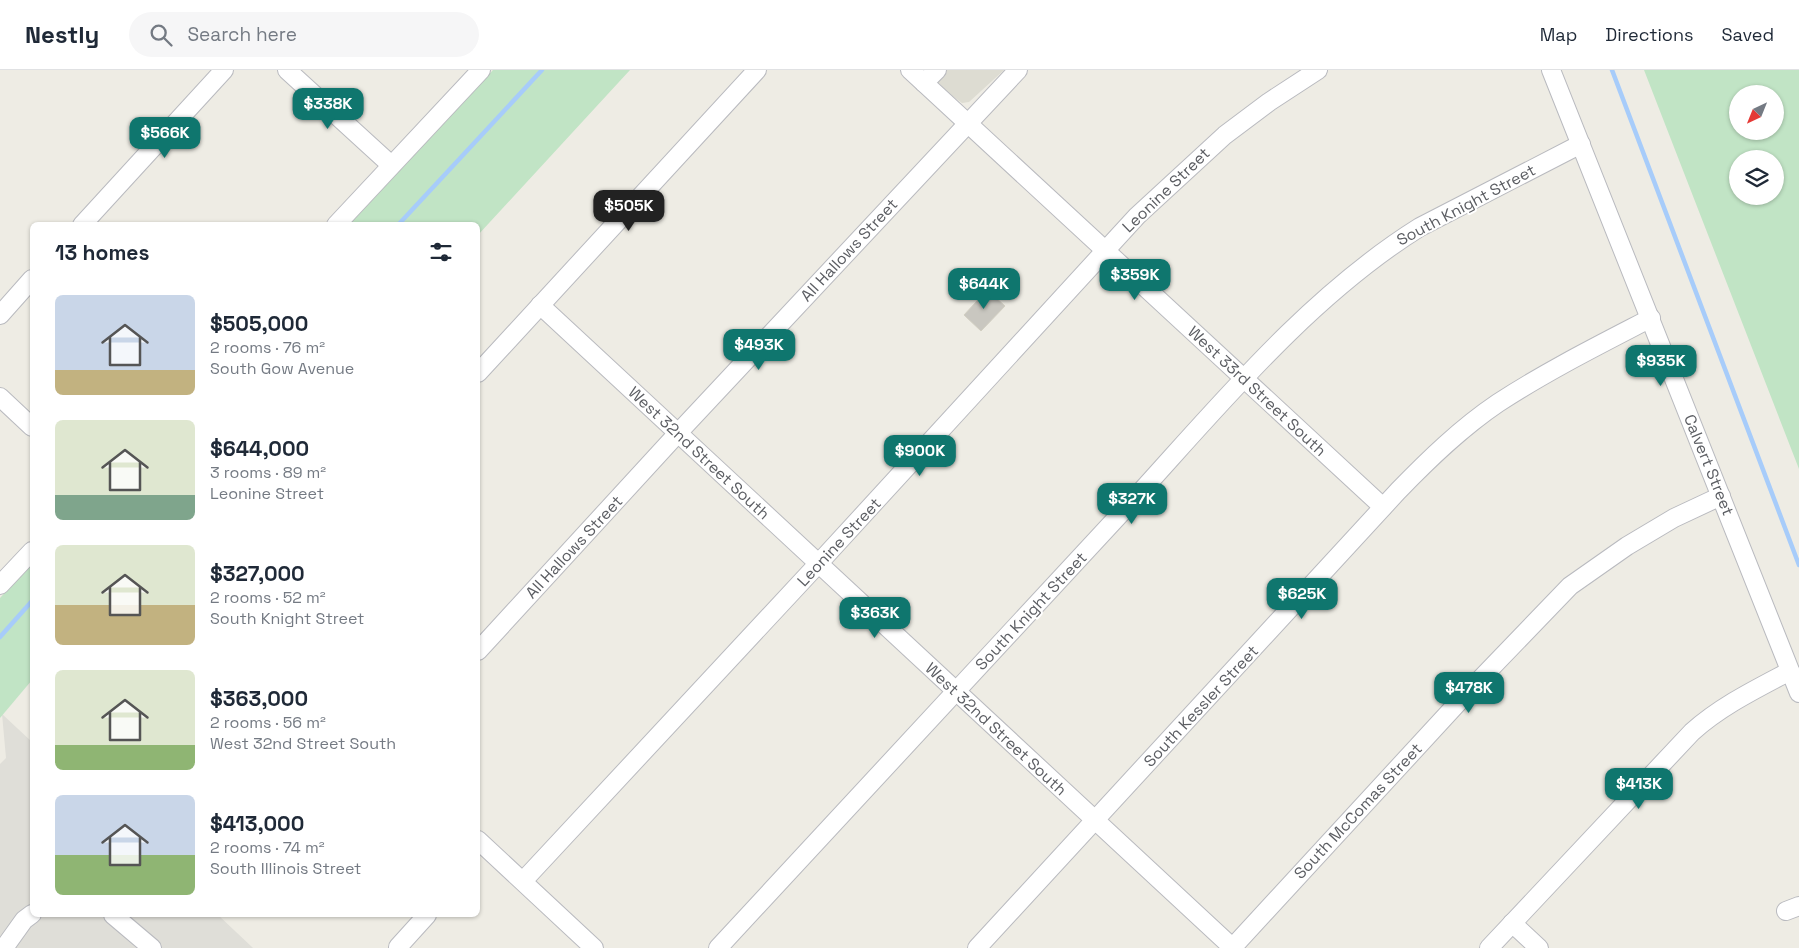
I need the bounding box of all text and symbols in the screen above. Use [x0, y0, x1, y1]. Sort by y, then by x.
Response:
search box [129, 12, 479, 57]
text: Nestly [25, 19, 99, 50]
icon: search [147, 21, 175, 49]
text: Search here [187, 22, 297, 47]
text: Map [1540, 23, 1577, 46]
text: Directions [1605, 23, 1694, 46]
text: Saved [1722, 23, 1774, 46]
north arrow [1729, 85, 1784, 140]
map controls [1729, 85, 1784, 205]
pin: $338K [293, 88, 363, 130]
text: $338K [304, 93, 352, 114]
pin: $566K [130, 116, 200, 159]
text: $566K [140, 122, 190, 143]
street label: Leonine Street [1118, 143, 1214, 237]
button: layers [1729, 150, 1784, 205]
street label: South Knight Street [1393, 159, 1539, 251]
pin: $505K [594, 190, 664, 232]
street label: All Hallows Street [796, 194, 902, 306]
text: $505K [604, 195, 654, 216]
icon: filters [427, 238, 455, 266]
text: 13 homes [55, 239, 149, 266]
pin: $359K [1100, 258, 1170, 301]
text: $359K [1111, 264, 1159, 285]
pin: $644K [949, 268, 1019, 310]
text: $644K [959, 273, 1009, 294]
text: $505,000 [210, 310, 308, 337]
icon: home [95, 315, 155, 375]
street label: West 33rd Street South [1183, 321, 1331, 461]
pin: $493K [724, 328, 794, 371]
text: $493K [734, 334, 784, 355]
text: 2 rooms · 76 m² [210, 337, 325, 358]
pin: $935K [1626, 344, 1696, 387]
text: $935K [1637, 350, 1685, 371]
text: South Gow Avenue [210, 358, 354, 379]
street label: West 32nd Street South [624, 382, 774, 524]
street label: Calvert Street [1679, 411, 1739, 519]
pin: $900K [885, 434, 955, 477]
text: $644,000 [210, 435, 309, 462]
icon: home [95, 440, 155, 500]
text: $900K [895, 440, 945, 461]
text: 3 rooms · 89 m² [210, 462, 326, 483]
pin: $327K [1097, 482, 1167, 525]
text: Leonine Street [210, 483, 324, 504]
text: $327K [1108, 488, 1156, 509]
street label: All Hallows Street [521, 491, 627, 603]
street label: Leonine Street [792, 493, 886, 591]
street label: South Knight Street [971, 547, 1091, 675]
text: $327,000 [210, 560, 305, 587]
icon: home [95, 565, 155, 625]
pin: $625K [1267, 578, 1337, 620]
text: $625K [1278, 583, 1326, 604]
text: 2 rooms · 52 m² [210, 587, 326, 608]
pin: $363K [840, 596, 910, 639]
text: $363K [850, 602, 900, 623]
text: South Knight Street [210, 608, 364, 629]
street label: South Kessler Street [1139, 641, 1263, 771]
street label: West 32nd Street South [921, 658, 1071, 800]
pin: $478K [1434, 672, 1504, 714]
text: $478K [1445, 677, 1493, 698]
text: $363,000 [210, 685, 308, 712]
icon: home [95, 690, 155, 750]
text: 2 rooms · 56 m² [210, 712, 326, 733]
text: West 32nd Street South [210, 733, 396, 754]
street label: South McComas Street [1289, 739, 1427, 883]
pin: $413K [1604, 768, 1674, 810]
text: $413K [1616, 773, 1662, 794]
text: $413,000 [210, 810, 304, 837]
icon: home [95, 815, 155, 875]
text: 2 rooms · 74 m² [210, 837, 325, 858]
text: South Illinois Street [210, 858, 361, 879]

